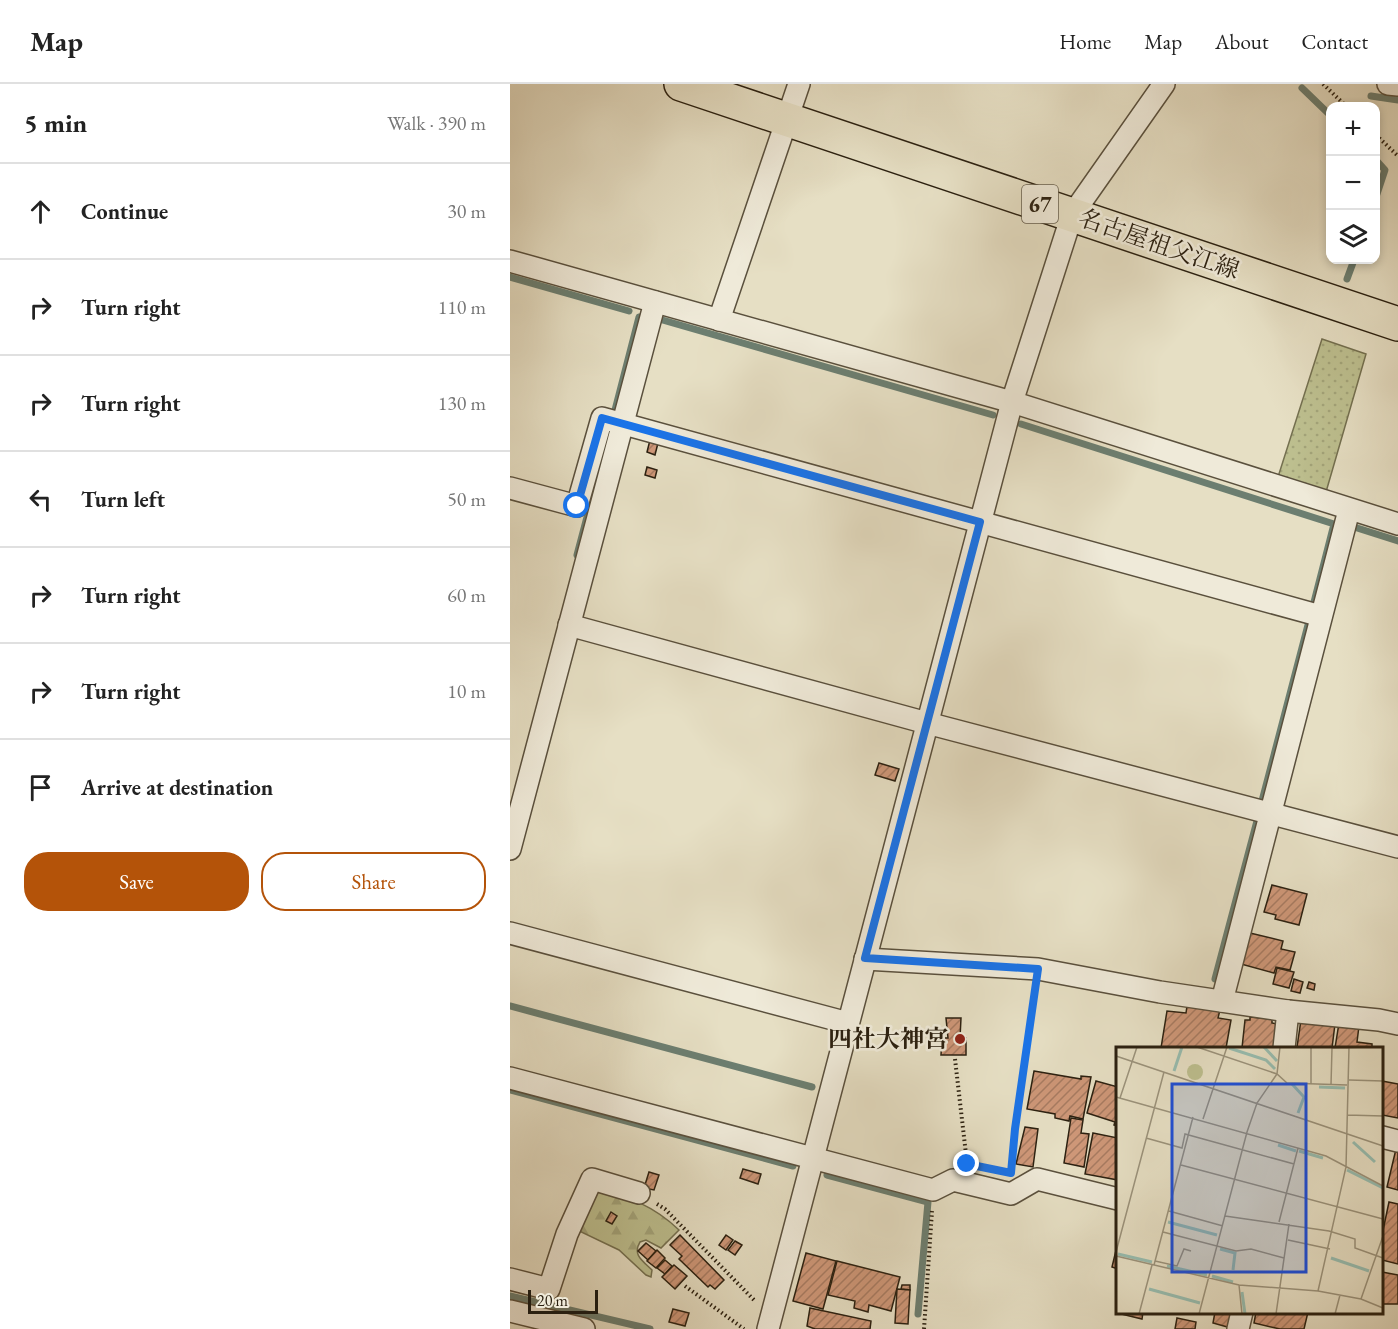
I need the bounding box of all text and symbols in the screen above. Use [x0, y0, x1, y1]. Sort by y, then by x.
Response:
text: Map [30, 23, 83, 59]
text: Home [1059, 28, 1111, 55]
text: Map [1144, 28, 1182, 55]
text: About [1215, 28, 1268, 55]
text: Contact [1301, 28, 1368, 55]
map controls [1326, 102, 1380, 264]
button: + [1326, 102, 1380, 156]
text: 5 min [24, 106, 87, 140]
text: Walk · 390 m [387, 110, 486, 136]
button: − [1326, 156, 1380, 210]
road number: 67 [1022, 185, 1058, 223]
icon: ahead [24, 195, 57, 228]
text: Continue [81, 197, 168, 226]
text: 30 m [447, 198, 486, 224]
street label: 名古屋祖父江線 [1075, 202, 1244, 286]
button: layers [1326, 210, 1380, 264]
icon: right [24, 291, 57, 324]
text: Turn right [81, 293, 180, 322]
text: 110 m [438, 294, 486, 320]
icon: right [24, 387, 57, 420]
text: Turn right [81, 389, 180, 418]
text: 130 m [438, 390, 486, 416]
icon: left [24, 483, 57, 516]
text: Turn left [81, 485, 165, 514]
text: 50 m [447, 486, 486, 512]
route start [563, 492, 589, 518]
icon: right [24, 579, 57, 612]
text: Turn right [81, 581, 180, 610]
text: 60 m [447, 582, 486, 608]
icon: right [24, 675, 57, 708]
text: Turn right [81, 677, 180, 706]
text: 10 m [447, 678, 486, 704]
icon: arrive [24, 771, 57, 804]
text: Arrive at destination [81, 773, 273, 802]
button: Save [24, 852, 249, 911]
button: Share [261, 852, 486, 911]
place label: 四社大神宮 [828, 1023, 948, 1054]
marker: 四社大神宮 [953, 1032, 967, 1046]
inset map [1116, 1047, 1383, 1314]
route end [953, 1150, 979, 1176]
scale bar [528, 1287, 598, 1314]
text: 20 m [537, 1290, 568, 1311]

